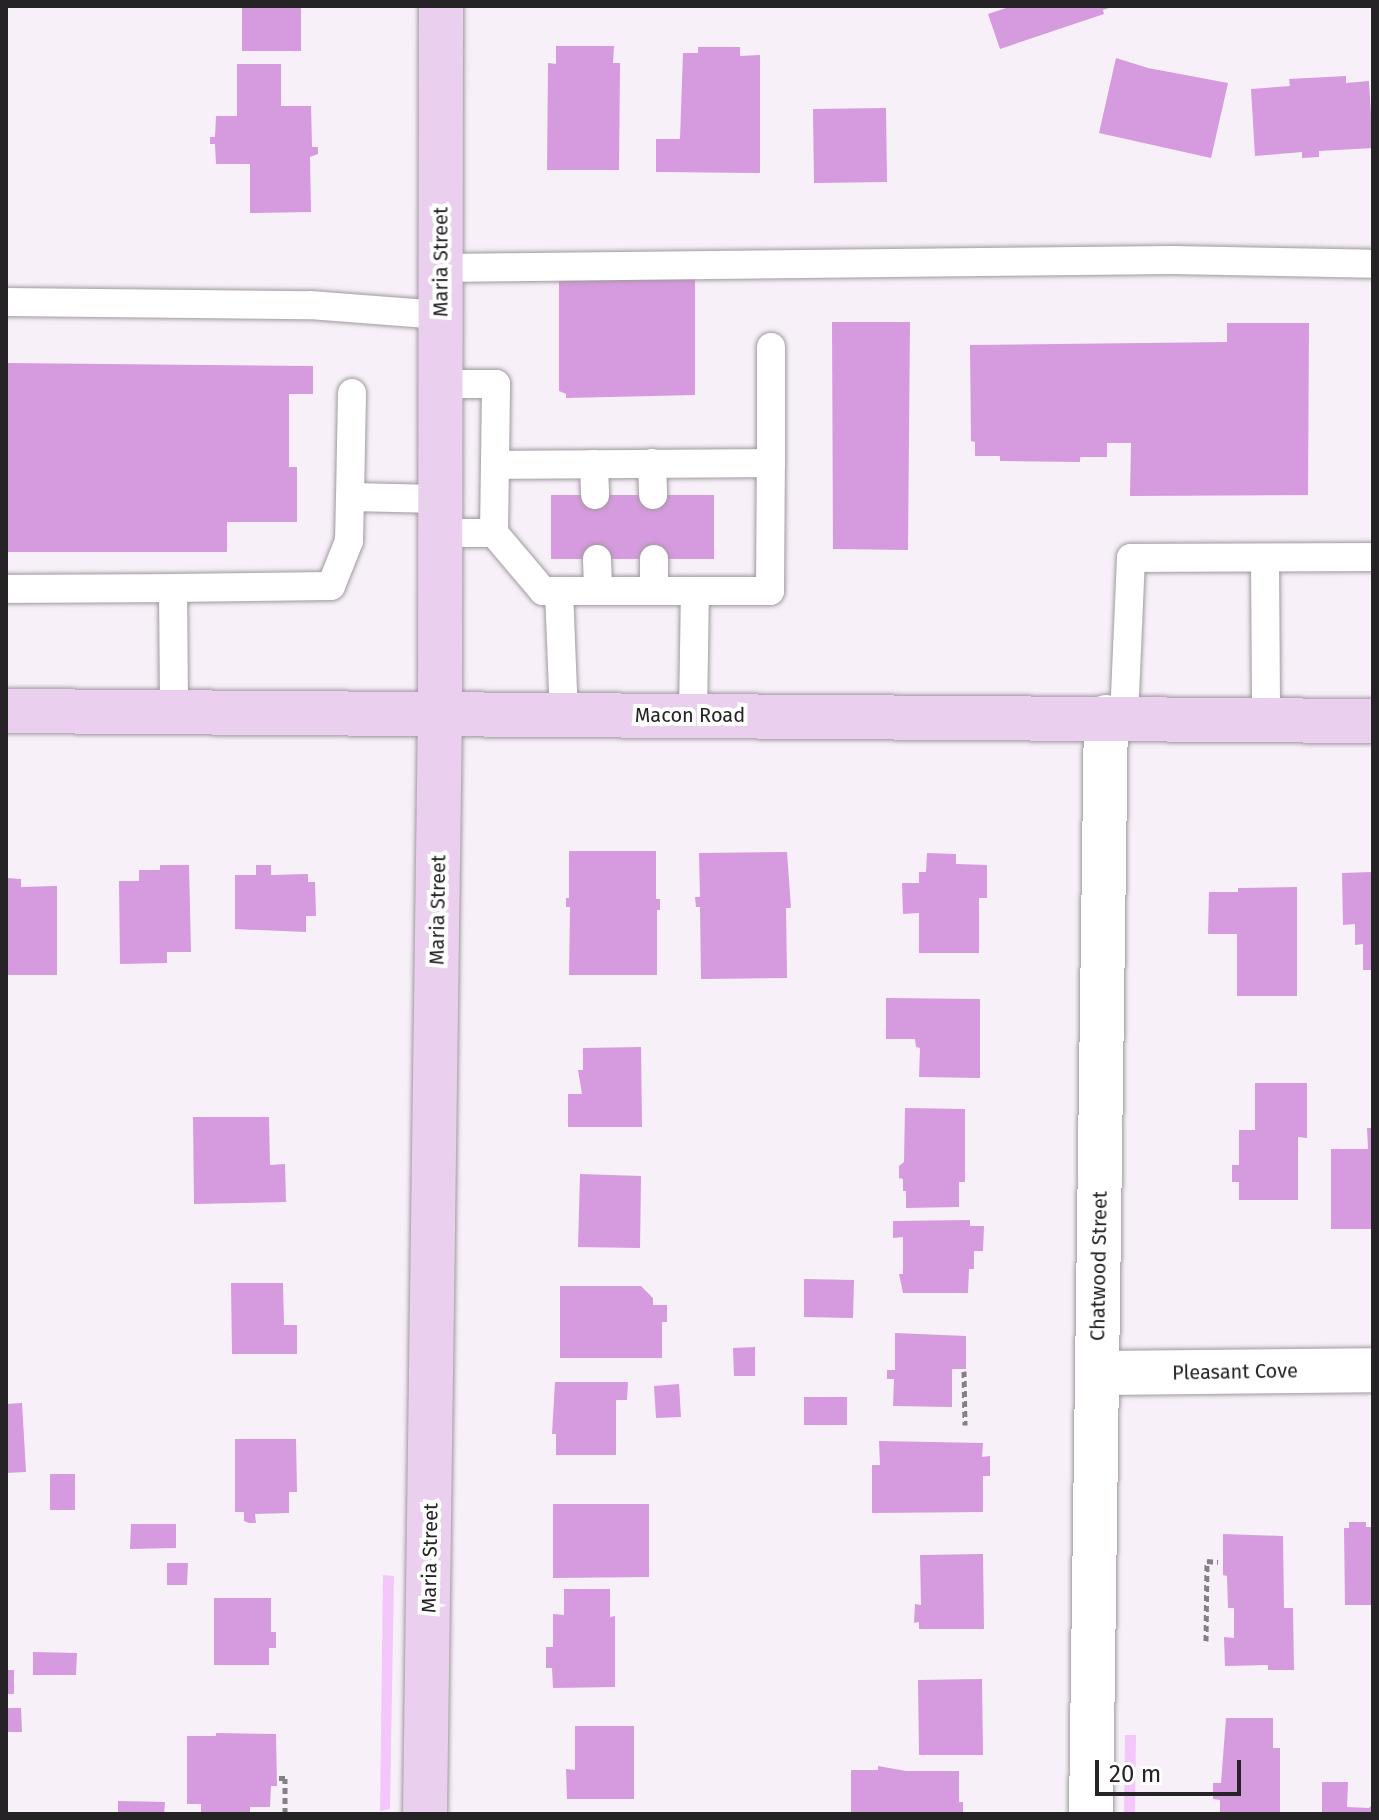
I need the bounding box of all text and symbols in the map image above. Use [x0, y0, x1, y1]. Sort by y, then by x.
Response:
street label: Maria Street [429, 207, 453, 317]
street label: Macon Road [635, 703, 745, 727]
street label: Maria Street [425, 855, 451, 965]
street label: Chatwood Street [1086, 1191, 1112, 1341]
street label: Pleasant Cove [1172, 1359, 1298, 1385]
street label: Maria Street [417, 1503, 443, 1613]
scale bar [1099, 1744, 1245, 1794]
text: 20 m [1109, 1760, 1161, 1788]

